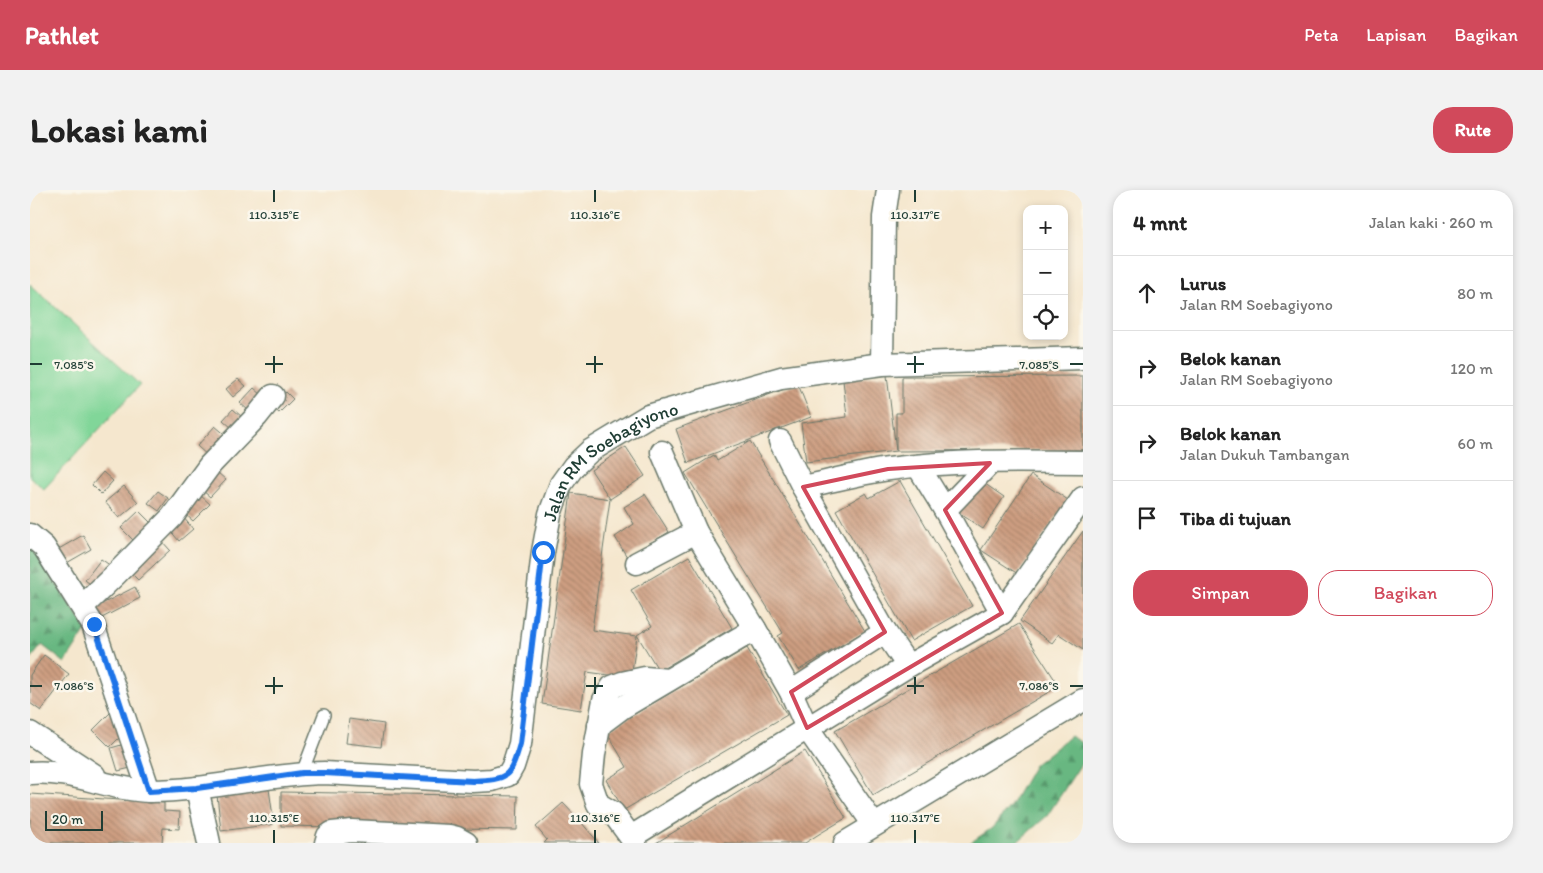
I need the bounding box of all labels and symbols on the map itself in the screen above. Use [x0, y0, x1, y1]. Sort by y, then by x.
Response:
text: 110.315°E [249, 208, 299, 222]
text: 110.316°E [570, 208, 620, 222]
text: 110.317°E [890, 208, 940, 222]
text: 7.085°S [54, 358, 94, 372]
text: 7.085°S [1019, 358, 1059, 372]
street label: Jalan RM Soebagiyono [537, 397, 681, 523]
route start [532, 541, 555, 564]
route end [83, 613, 106, 636]
text: 7.086°S [54, 679, 94, 693]
text: 7.086°S [1019, 679, 1059, 693]
scale bar [45, 808, 102, 831]
text: 110.315°E [249, 811, 299, 825]
text: 110.316°E [570, 811, 620, 825]
text: 110.317°E [890, 811, 940, 825]

